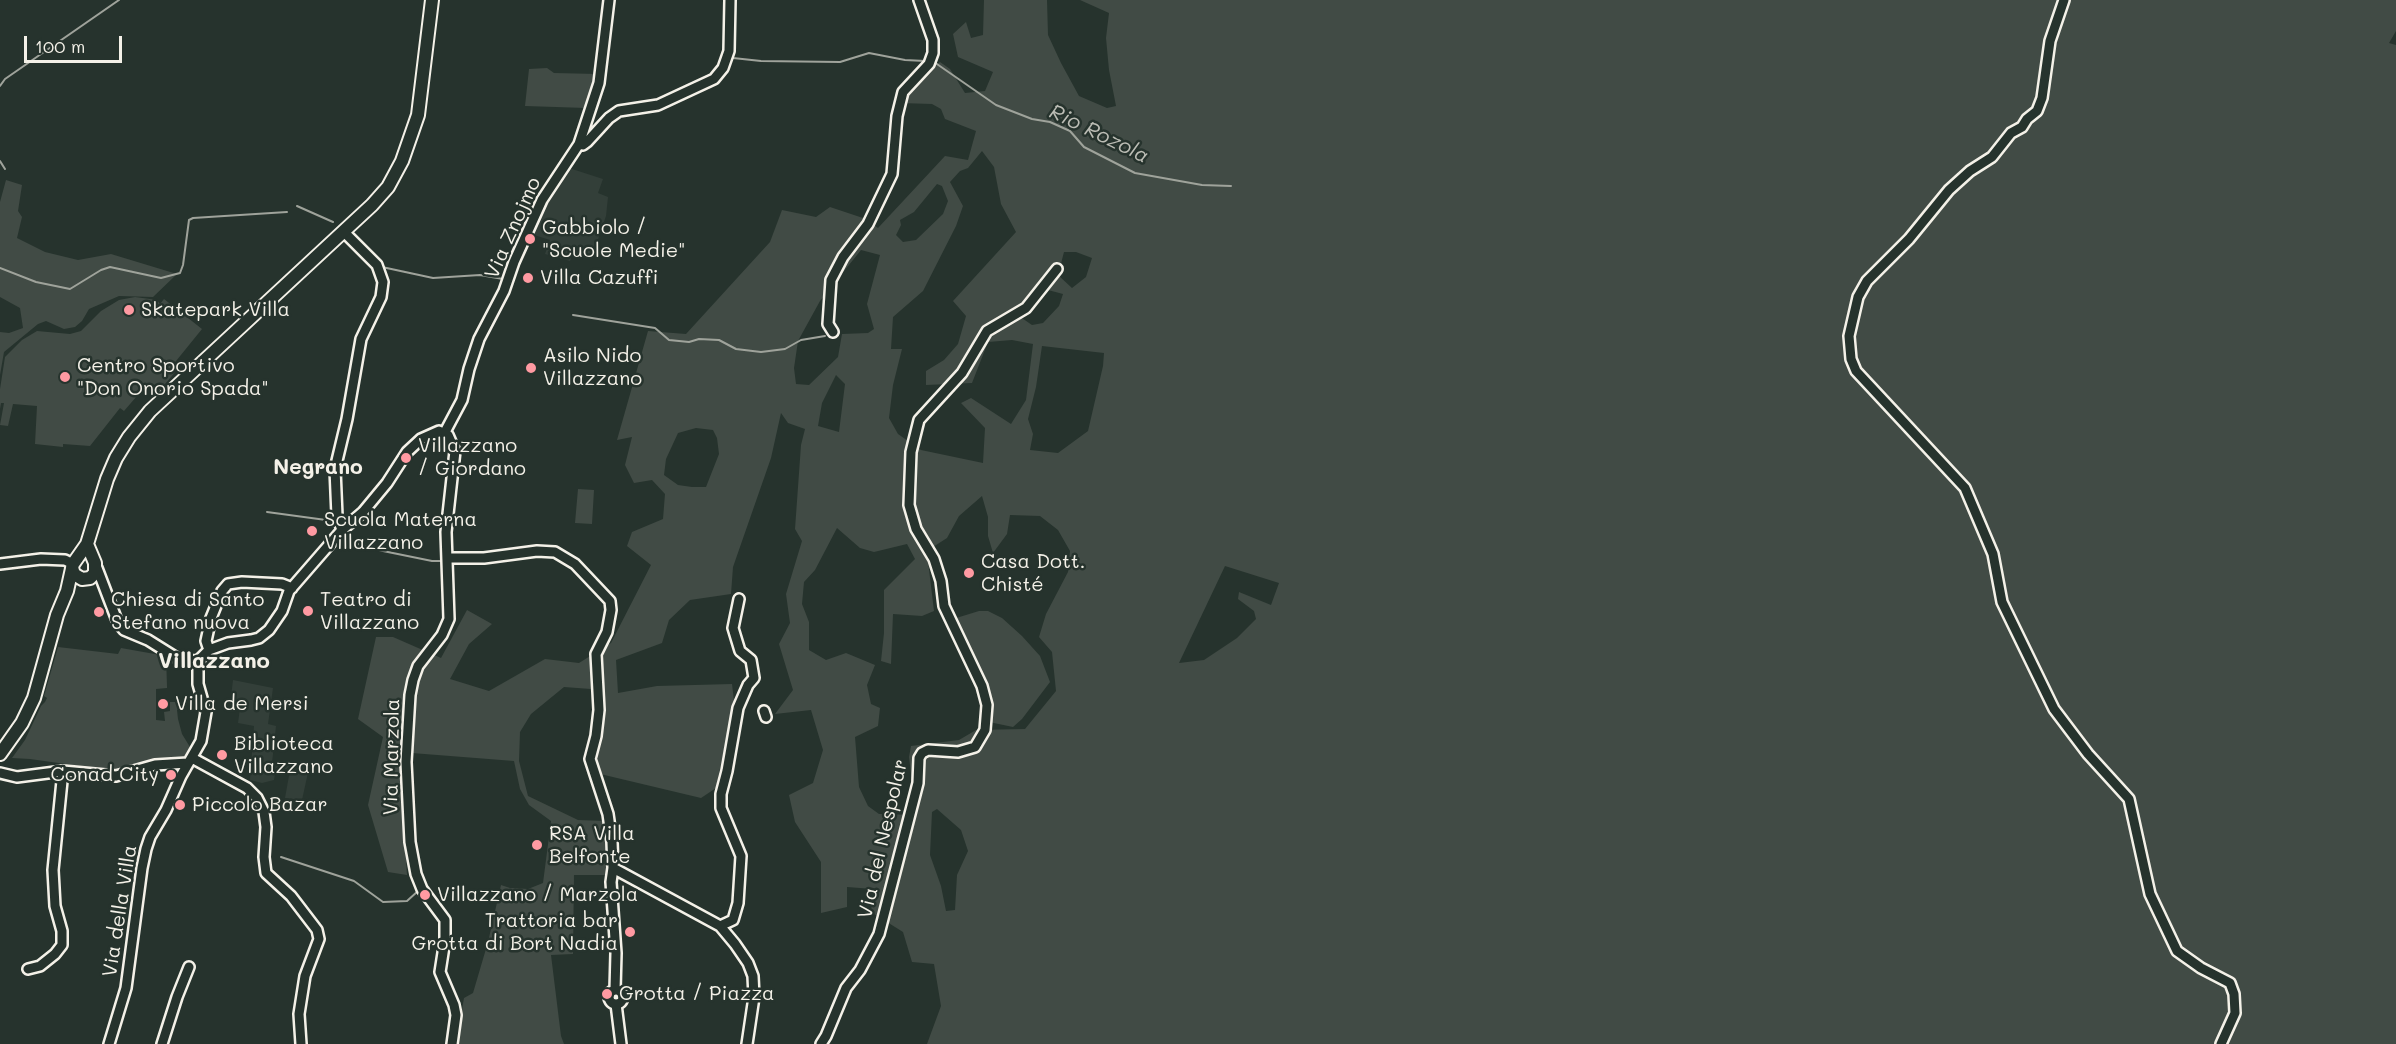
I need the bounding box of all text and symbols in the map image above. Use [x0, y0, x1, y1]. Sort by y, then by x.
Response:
scale bar [27, 24, 124, 62]
text: 100 m [35, 34, 85, 58]
water label: Rio Rozola [1045, 99, 1153, 169]
street label: Via Znojmo [480, 173, 546, 283]
place label: Gabbiolo / "Scuole Medie" [542, 216, 685, 263]
marker: Gabbiolo / "Scuole Medie" [523, 232, 537, 246]
place label: Villa Cazuffi [540, 266, 658, 290]
marker: Villa Cazuffi [521, 271, 535, 285]
place label: Skatepark Villa [141, 298, 290, 322]
marker: Skatepark Villa [122, 303, 136, 317]
place label: Asilo Nido Villazzano [543, 344, 642, 391]
place label: Centro Sportivo "Don Onorio Spada" [77, 354, 269, 401]
marker: Asilo Nido Villazzano [524, 361, 538, 375]
marker: Centro Sportivo "Don Onorio Spada" [58, 370, 72, 384]
place label: Villazzano / Giordano [418, 434, 526, 481]
marker: Villazzano / Giordano [399, 451, 413, 465]
district label: Negrano [273, 455, 363, 481]
place label: Scuola Materna Villazzano [324, 508, 477, 555]
marker: Scuola Materna Villazzano [305, 524, 319, 538]
place label: Casa Dott. Chisté [981, 550, 1085, 597]
marker: Casa Dott. Chisté [962, 566, 976, 580]
place label: Chiesa di Santo Stefano nuova [111, 588, 264, 635]
place label: Teatro di Villazzano [320, 588, 419, 635]
marker: Teatro di Villazzano [301, 604, 315, 618]
marker: Chiesa di Santo Stefano nuova [92, 605, 106, 619]
district label: Villazzano [158, 648, 270, 674]
place label: Villa de Mersi [175, 692, 309, 716]
marker: Villa de Mersi [156, 697, 170, 711]
street label: Via Marzola [379, 698, 405, 816]
place label: Biblioteca Villazzano [234, 732, 334, 779]
marker: Biblioteca Villazzano [215, 748, 229, 762]
street label: Via del Nespolar [853, 757, 913, 921]
place label: Conad City [51, 763, 159, 787]
marker: Conad City [164, 768, 178, 782]
place label: Piccolo Bazar [192, 793, 327, 817]
marker: Piccolo Bazar [173, 798, 187, 812]
place label: RSA Villa Belfonte [549, 822, 635, 869]
marker: RSA Villa Belfonte [530, 838, 544, 852]
street label: Via della Villa [98, 843, 142, 979]
place label: Villazzano / Marzola [437, 883, 638, 907]
marker: Villazzano / Marzola [418, 888, 432, 902]
place label: Trattoria bar Grotta di Bort Nadia [412, 909, 618, 956]
marker: Trattoria bar Grotta di Bort Nadia [623, 925, 637, 939]
place label: Grotta / Piazza [619, 982, 775, 1006]
marker: Grotta / Piazza [600, 987, 614, 1001]

